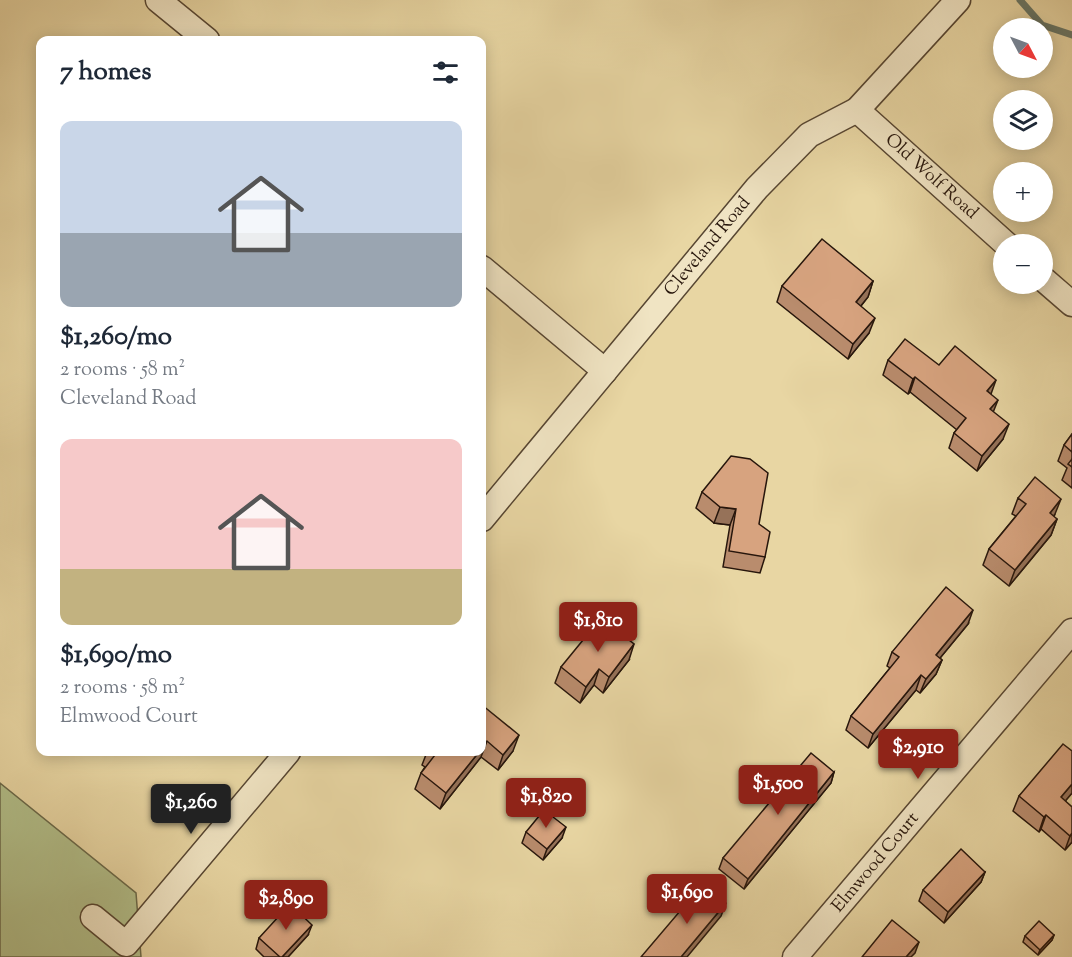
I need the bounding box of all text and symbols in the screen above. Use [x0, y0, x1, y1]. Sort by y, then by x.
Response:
north arrow [993, 18, 1053, 78]
map controls [993, 18, 1053, 294]
text: 7 homes [60, 54, 151, 91]
icon: filters [429, 56, 462, 89]
button: layers [993, 90, 1053, 150]
street label: Old Wolf Road [879, 128, 983, 226]
icon: home [207, 160, 315, 268]
button: + [993, 162, 1053, 222]
street label: Cleveland Road [659, 192, 757, 302]
button: − [993, 234, 1053, 294]
text: $1,260/mo [60, 319, 172, 356]
text: 2 rooms · 58 m² [60, 356, 185, 385]
text: Cleveland Road [60, 385, 197, 414]
icon: home [207, 478, 315, 586]
pin: $1,810 [549, 602, 647, 653]
text: $1,810 [573, 607, 623, 636]
text: $1,690/mo [60, 637, 172, 674]
text: 2 rooms · 58 m² [60, 674, 185, 703]
text: Elmwood Court [60, 703, 198, 732]
pin: $2,910 [869, 729, 967, 780]
text: $2,910 [892, 734, 944, 763]
pin: $1,500 [729, 765, 827, 816]
text: $1,500 [753, 770, 803, 799]
pin: $1,820 [497, 778, 595, 829]
text: $1,820 [520, 783, 572, 812]
pin: $1,260 [142, 784, 240, 835]
text: $1,260 [165, 789, 217, 818]
street label: Elmwood Court [826, 807, 926, 919]
pin: $1,690 [638, 874, 736, 925]
text: $1,690 [661, 879, 713, 908]
pin: $2,890 [237, 880, 335, 931]
text: $2,890 [258, 885, 314, 914]

